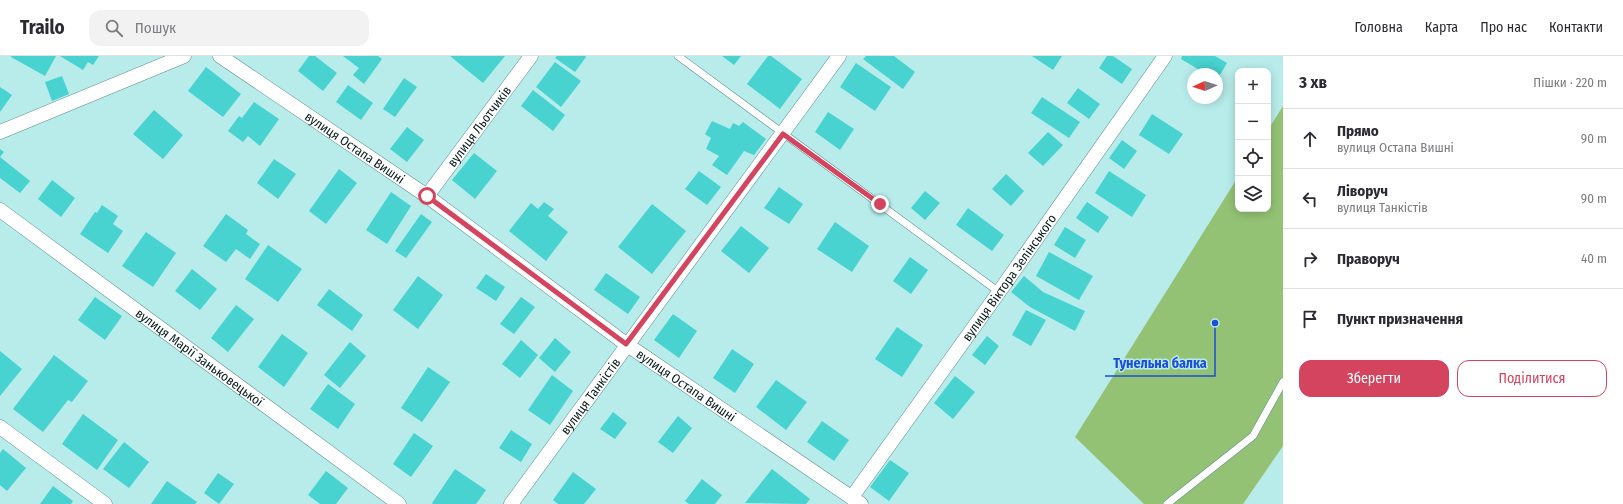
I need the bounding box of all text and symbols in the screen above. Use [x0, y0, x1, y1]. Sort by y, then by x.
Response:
search box [89, 10, 369, 46]
text: Trailo [20, 16, 65, 39]
icon: search [103, 17, 125, 39]
text: Пошук [135, 19, 176, 37]
text: Головна [1355, 19, 1403, 36]
text: Карта [1425, 19, 1458, 36]
text: Про нас [1480, 19, 1527, 36]
text: Контакти [1549, 19, 1603, 36]
north arrow [1187, 68, 1223, 104]
map controls [1235, 68, 1271, 212]
button: + [1235, 68, 1271, 104]
text: 3 хв [1299, 72, 1327, 93]
text: Пішки · 220 m [1533, 75, 1607, 90]
street label: вулиця Льотчиків [444, 83, 514, 170]
button: − [1235, 104, 1271, 140]
street label: вулиця Остапа Вишні [302, 109, 407, 187]
text: Прямо [1337, 122, 1379, 140]
icon: ahead [1299, 128, 1321, 150]
text: 90 m [1581, 131, 1607, 146]
button: locate [1235, 140, 1271, 176]
text: вулиця Остапа Вишні [1337, 140, 1454, 155]
button: layers [1235, 176, 1271, 212]
text: Ліворуч [1337, 182, 1388, 200]
route start [418, 187, 436, 205]
icon: left [1299, 188, 1321, 210]
text: 90 m [1581, 191, 1607, 206]
route end [871, 195, 889, 213]
text: вулиця Танкістів [1337, 200, 1428, 215]
street label: вулиця Віктора Зелінського [959, 211, 1060, 344]
icon: right [1299, 248, 1321, 270]
text: Праворуч [1337, 250, 1400, 268]
text: 40 m [1581, 251, 1607, 266]
street label: вулиця Марії Заньковецької [133, 306, 267, 410]
icon: arrive [1299, 308, 1321, 330]
text: Пункт призначення [1337, 310, 1463, 328]
street label: вулиця Остапа Вишні [634, 346, 739, 425]
callout: Тунельна балка [1105, 350, 1215, 376]
street label: вулиця Танкістів [558, 355, 623, 437]
text: Тунельна балка [1113, 355, 1207, 372]
button: Зберегти [1299, 360, 1449, 397]
button: Поділитися [1457, 360, 1607, 397]

